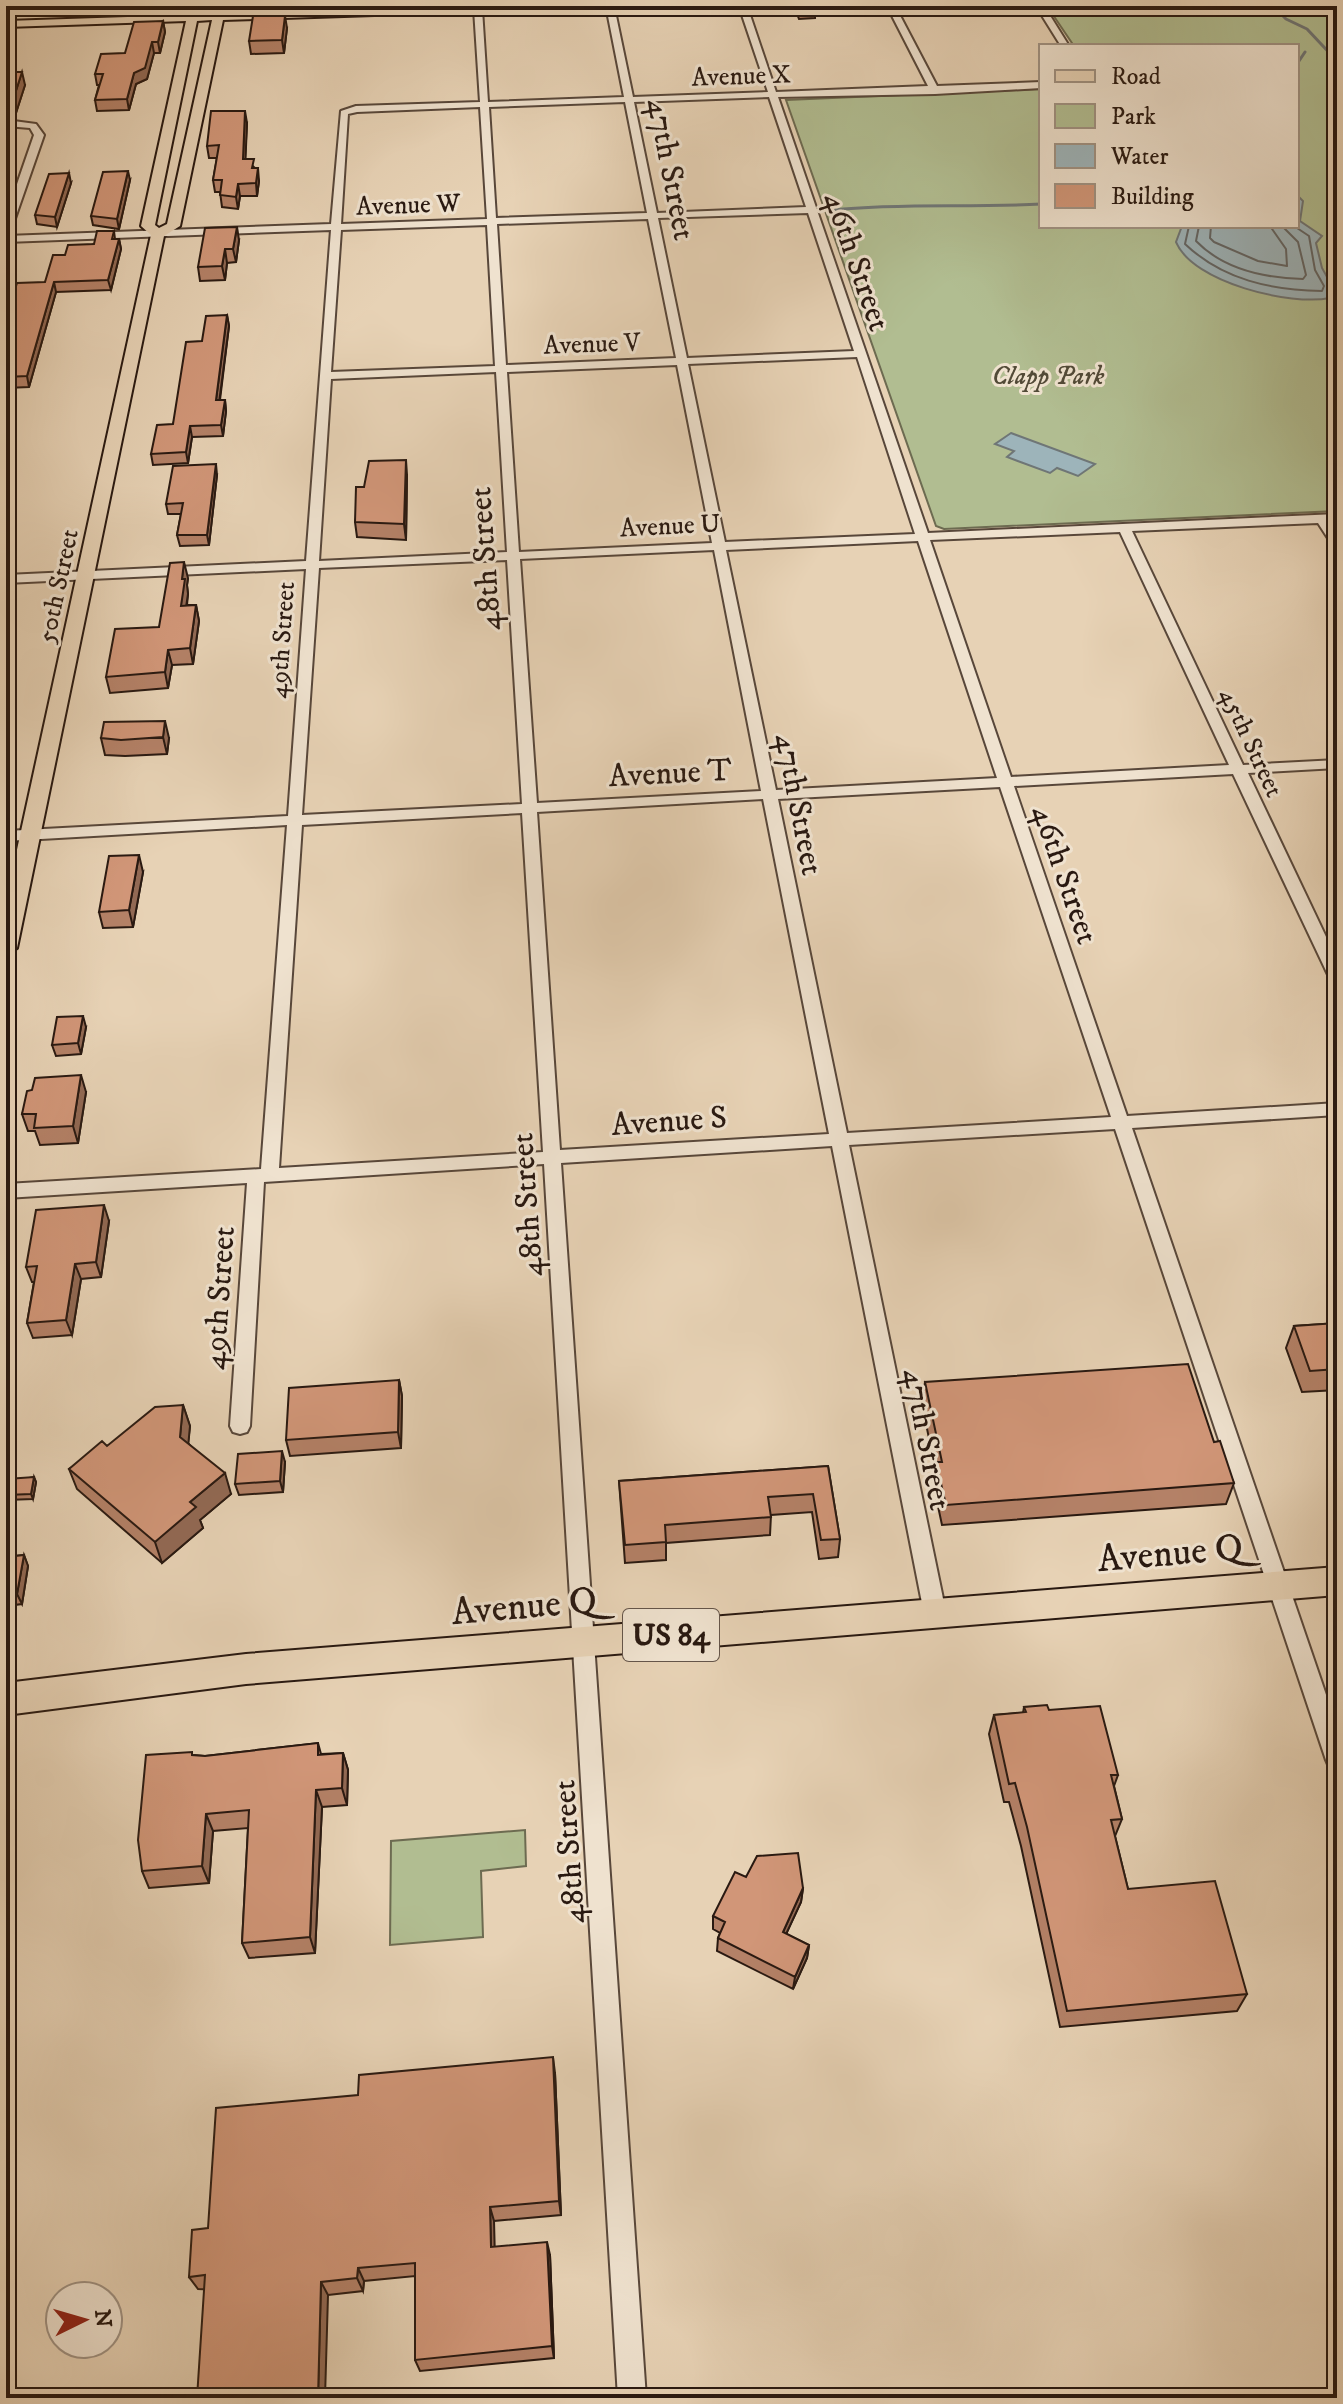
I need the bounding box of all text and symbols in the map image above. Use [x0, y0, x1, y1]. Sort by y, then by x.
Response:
legend [1039, 44, 1299, 228]
street label: Avenue X [691, 58, 791, 95]
text: Road [1111, 62, 1161, 92]
street label: 47th Street [637, 95, 703, 244]
text: Park [1111, 102, 1156, 132]
text: Water [1110, 142, 1168, 172]
text: Building [1111, 182, 1194, 212]
street label: Avenue W [355, 187, 462, 224]
street label: 46th Street [814, 187, 899, 337]
street label: Avenue V [543, 326, 642, 363]
park label: Clapp Park [992, 360, 1104, 393]
street label: 48th Street [461, 486, 511, 632]
street label: Avenue U [619, 507, 721, 546]
street label: 50th Street [30, 526, 87, 646]
street label: 49th Street [262, 581, 303, 700]
street label: 45th Street [1211, 683, 1290, 803]
street label: 47th Street [765, 730, 831, 879]
street label: Avenue T [607, 751, 733, 797]
street label: 46th Street [1022, 800, 1107, 950]
street label: Avenue S [610, 1098, 728, 1146]
street label: 48th Street [503, 1132, 553, 1278]
street label: 49th Street [195, 1225, 245, 1371]
street label: 47th Street [893, 1365, 959, 1514]
street label: Avenue Q [1095, 1522, 1262, 1584]
street label: Avenue Q [449, 1575, 616, 1637]
road number: US 84 [623, 1609, 719, 1661]
street label: 48th Street [545, 1779, 595, 1925]
north arrow [44, 2280, 124, 2360]
text: N [88, 2308, 117, 2329]

